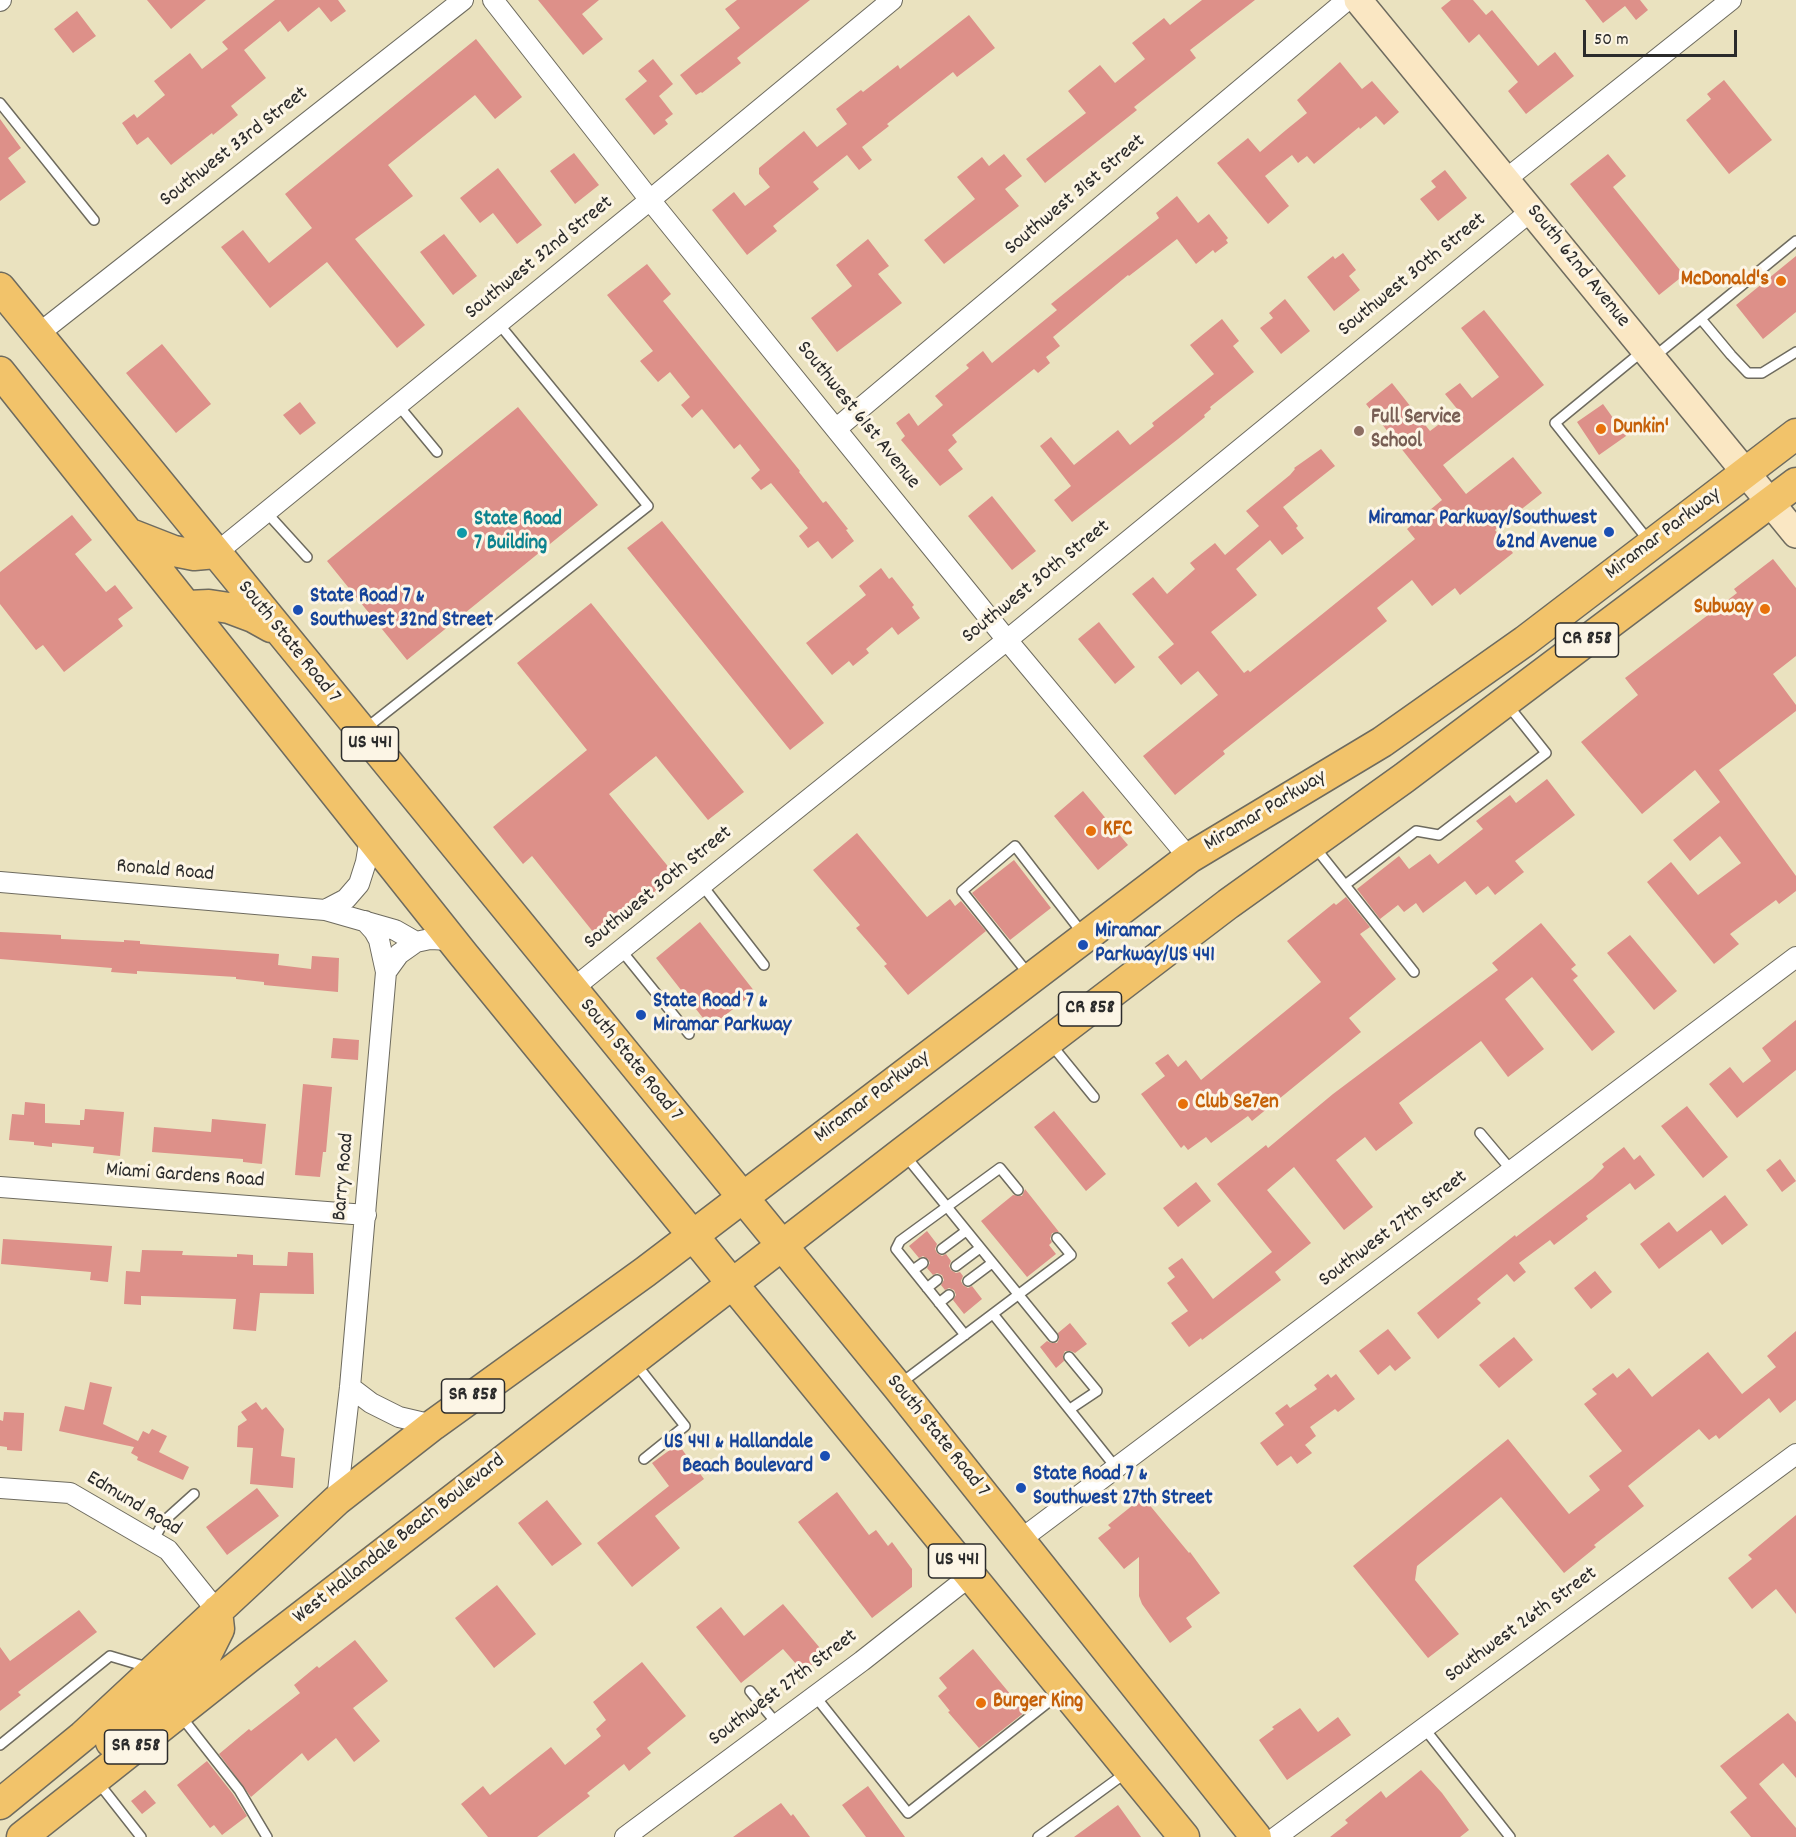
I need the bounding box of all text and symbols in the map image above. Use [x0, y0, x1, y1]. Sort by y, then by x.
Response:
scale bar [1586, 18, 1740, 56]
text: 50 m [1594, 28, 1629, 53]
street label: Southwest 33rd Street [156, 82, 314, 214]
street label: Southwest 31st Street [1001, 130, 1151, 262]
street label: Southwest 32nd Street [461, 192, 619, 326]
street label: South 62nd Avenue [1520, 200, 1634, 334]
street label: Southwest 30th Street [1334, 209, 1492, 343]
place label: McDonald's [1681, 268, 1769, 294]
marker: McDonald's [1774, 274, 1788, 288]
street label: Southwest 61st Avenue [790, 337, 924, 495]
place label: Full Service School [1371, 406, 1461, 456]
place label: Dunkin' [1613, 416, 1669, 442]
marker: Dunkin' [1594, 422, 1608, 436]
marker: Full Service School [1352, 424, 1366, 438]
street label: Miramar Parkway [1601, 483, 1727, 587]
place label: Miramar Parkway/Southwest 62nd Avenue [1368, 507, 1597, 557]
place label: State Road 7 Building [474, 508, 562, 558]
street label: Southwest 30th Street [958, 516, 1116, 650]
marker: Miramar Parkway/Southwest 62nd Avenue [1602, 525, 1616, 539]
marker: State Road 7 Building [455, 526, 469, 540]
street label: South State Road 7 [231, 577, 345, 709]
place label: State Road 7 & Southwest 32nd Street [310, 585, 493, 635]
place label: Subway [1694, 596, 1753, 622]
marker: Subway [1758, 602, 1772, 616]
marker: State Road 7 & Southwest 32nd Street [291, 603, 305, 617]
road number: CR 858 [1556, 623, 1618, 657]
road number: US 441 [342, 727, 398, 761]
street label: Miramar Parkway [1200, 766, 1332, 858]
place label: KFC [1103, 818, 1132, 844]
street label: Southwest 30th Street [580, 822, 738, 956]
marker: KFC [1084, 824, 1098, 838]
street label: Ronald Road [115, 855, 215, 889]
place label: Miramar Parkway/US 441 [1095, 920, 1215, 970]
marker: Miramar Parkway/US 441 [1076, 938, 1090, 952]
place label: State Road 7 & Miramar Parkway [653, 990, 791, 1040]
road number: CR 858 [1058, 992, 1122, 1026]
street label: South State Road 7 [573, 995, 687, 1127]
marker: State Road 7 & Miramar Parkway [634, 1008, 648, 1022]
street label: Miramar Parkway [810, 1046, 936, 1150]
place label: Club Se7en [1195, 1091, 1279, 1117]
marker: Club Se7en [1176, 1097, 1190, 1111]
street label: Barry Road [329, 1132, 361, 1222]
street label: Miami Gardens Road [105, 1159, 265, 1195]
street label: Southwest 27th Street [1315, 1166, 1473, 1294]
street label: South State Road 7 [880, 1371, 994, 1503]
road number: SR 858 [442, 1379, 504, 1413]
place label: US 441 & Hallandale Beach Boulevard [664, 1431, 813, 1481]
street label: West Hallandale Beach Boulevard [289, 1449, 511, 1631]
marker: US 441 & Hallandale Beach Boulevard [818, 1449, 832, 1463]
place label: State Road 7 & Southwest 27th Street [1033, 1463, 1213, 1513]
street label: Edmund Road [81, 1467, 185, 1543]
marker: State Road 7 & Southwest 27th Street [1014, 1481, 1028, 1495]
road number: US 441 [928, 1544, 986, 1578]
street label: Southwest 26th Street [1441, 1562, 1603, 1690]
street label: Southwest 27th Street [705, 1625, 863, 1753]
place label: Burger King [993, 1690, 1083, 1716]
marker: Burger King [974, 1696, 988, 1710]
road number: SR 858 [104, 1730, 168, 1764]

